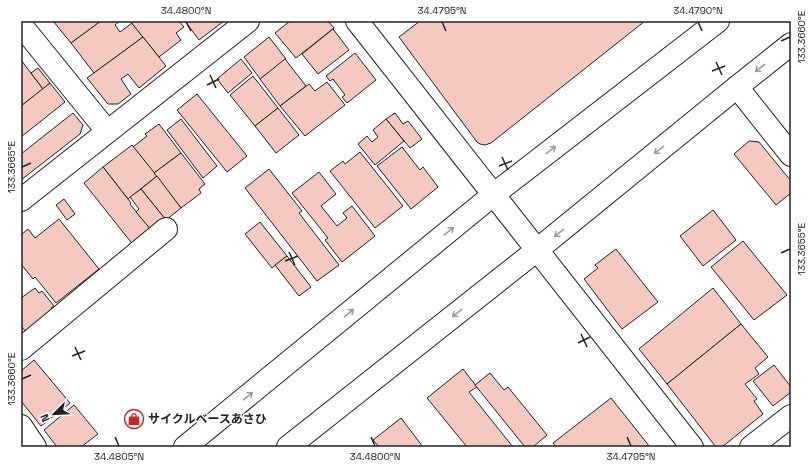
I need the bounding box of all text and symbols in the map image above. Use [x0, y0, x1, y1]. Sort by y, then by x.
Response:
text: 34.4800°N [161, 4, 211, 17]
text: 34.4795°N [418, 4, 466, 17]
text: 34.4790°N [673, 4, 723, 17]
text: 133.3660°E [795, 10, 808, 63]
one-way arrow [755, 64, 766, 73]
text: 133.3665°E [5, 140, 18, 193]
one-way arrow [546, 146, 557, 155]
one-way arrow [654, 146, 665, 155]
text: 133.3655°E [795, 222, 808, 275]
one-way arrow [444, 227, 455, 236]
one-way arrow [553, 228, 564, 237]
one-way arrow [343, 309, 354, 318]
one-way arrow [452, 309, 463, 318]
text: 133.3660°E [5, 352, 18, 405]
one-way arrow [243, 391, 253, 400]
north arrow [34, 394, 74, 434]
shop icon: サイクルベースあさひ [123, 408, 145, 430]
place label: サイクルベースあさひ [148, 411, 267, 427]
text: N [37, 412, 53, 424]
text: 34.4805°N [94, 450, 144, 463]
text: 34.4800°N [350, 450, 400, 463]
text: 34.4795°N [607, 450, 655, 463]

